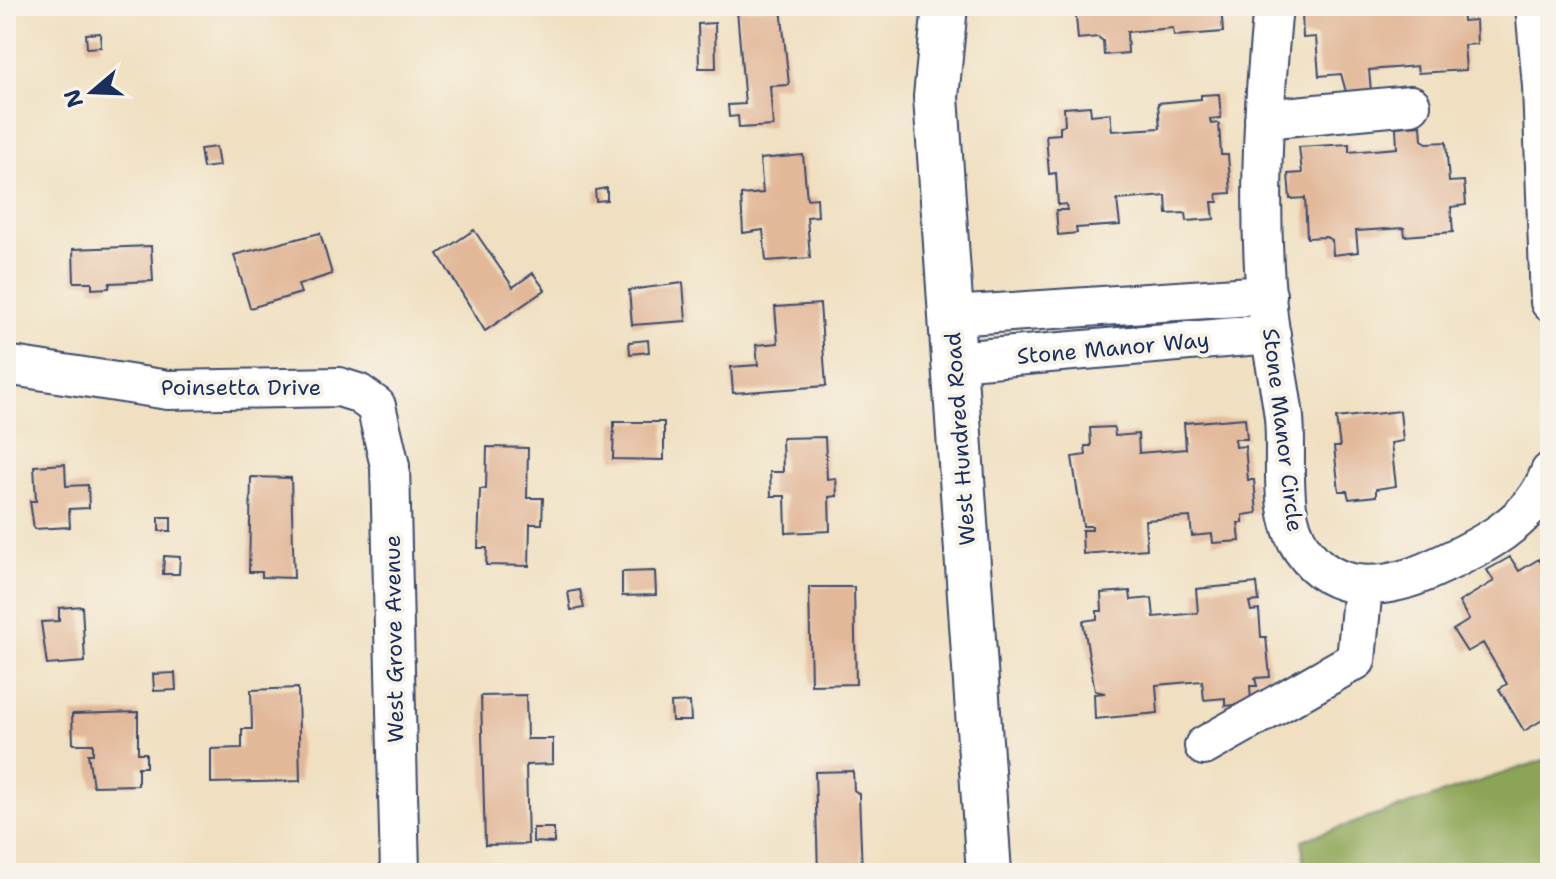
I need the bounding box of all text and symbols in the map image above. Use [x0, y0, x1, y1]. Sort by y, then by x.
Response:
north arrow [52, 52, 132, 132]
text: N [57, 85, 90, 111]
street label: Stone Manor Way [1016, 325, 1210, 371]
street label: Stone Manor Circle [1256, 327, 1310, 533]
street label: West Hundred Road [938, 331, 982, 547]
street label: Poinsetta Drive [161, 373, 321, 402]
street label: West Grove Avenue [378, 535, 410, 743]

